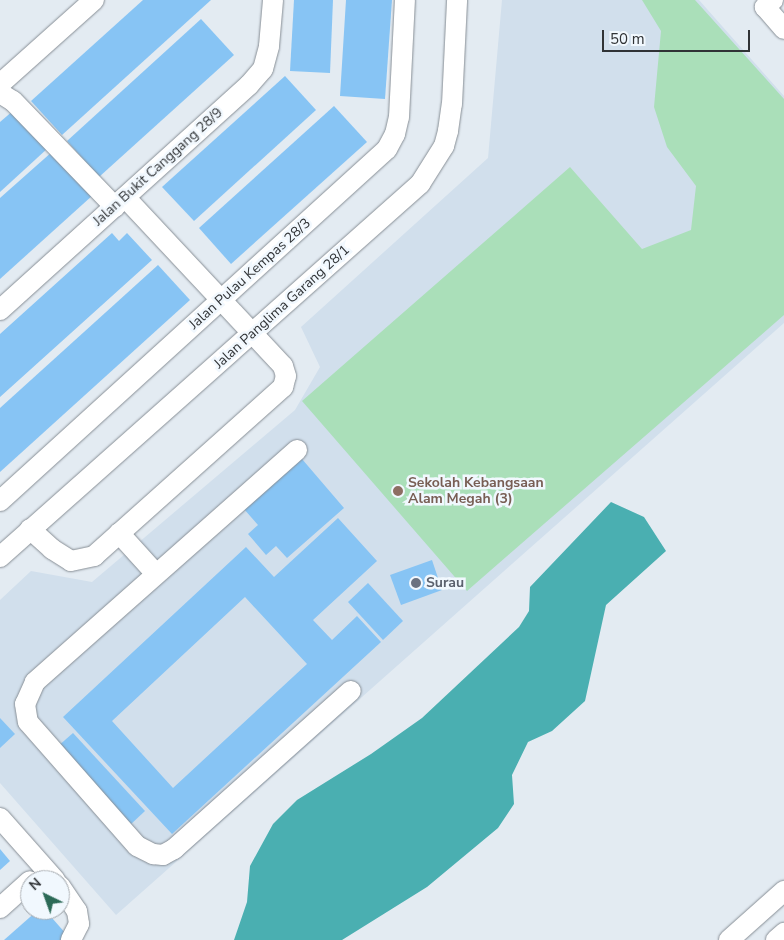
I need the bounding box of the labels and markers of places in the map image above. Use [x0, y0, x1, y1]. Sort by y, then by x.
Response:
place label: Sekolah Kebangsaan Alam Megah (3) [408, 475, 544, 508]
marker: Sekolah Kebangsaan Alam Megah (3) [392, 485, 404, 497]
place label: Surau [426, 575, 464, 591]
marker: Surau [410, 577, 422, 589]

